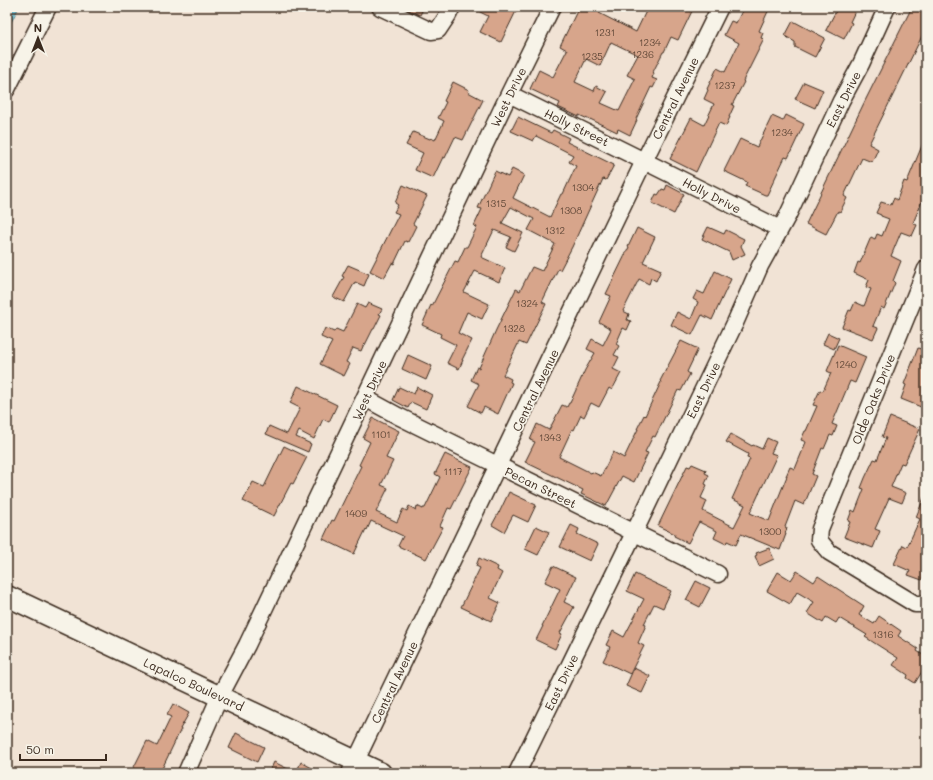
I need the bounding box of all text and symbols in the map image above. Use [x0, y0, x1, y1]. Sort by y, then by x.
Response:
north arrow [18, 18, 58, 58]
text: N [34, 20, 42, 35]
house number: 1231 [595, 25, 615, 39]
house number: 1234 [639, 35, 661, 49]
house number: 1236 [632, 47, 654, 61]
house number: 1235 [581, 49, 603, 63]
street label: Central Avenue [648, 54, 702, 142]
street label: West Drive [487, 64, 529, 130]
street label: East Drive [822, 68, 864, 130]
house number: 1237 [714, 78, 736, 92]
street label: Holly Street [542, 104, 612, 150]
house number: 1234 [771, 125, 793, 139]
street label: Holly Drive [680, 173, 744, 217]
house number: 1304 [572, 180, 594, 194]
house number: 1315 [486, 196, 506, 210]
house number: 1308 [560, 203, 582, 217]
house number: 1312 [545, 223, 565, 237]
house number: 1324 [516, 296, 538, 310]
house number: 1328 [503, 321, 525, 335]
street label: Central Avenue [508, 346, 562, 434]
street label: Olde Oaks Drive [848, 351, 898, 447]
street label: West Drive [348, 357, 390, 423]
house number: 1240 [835, 357, 857, 371]
street label: East Drive [682, 359, 724, 421]
house number: 1101 [371, 427, 391, 441]
house number: 1343 [539, 430, 561, 444]
street label: Pecan Street [502, 463, 580, 511]
house number: 1117 [444, 464, 463, 478]
house number: 1409 [345, 506, 367, 520]
house number: 1300 [759, 524, 781, 538]
house number: 1316 [873, 627, 893, 641]
street label: Central Avenue [367, 638, 421, 726]
street label: East Drive [540, 651, 582, 713]
street label: Lapalco Boulevard [141, 654, 247, 714]
scale bar [20, 736, 106, 762]
text: 50 m [26, 741, 54, 757]

